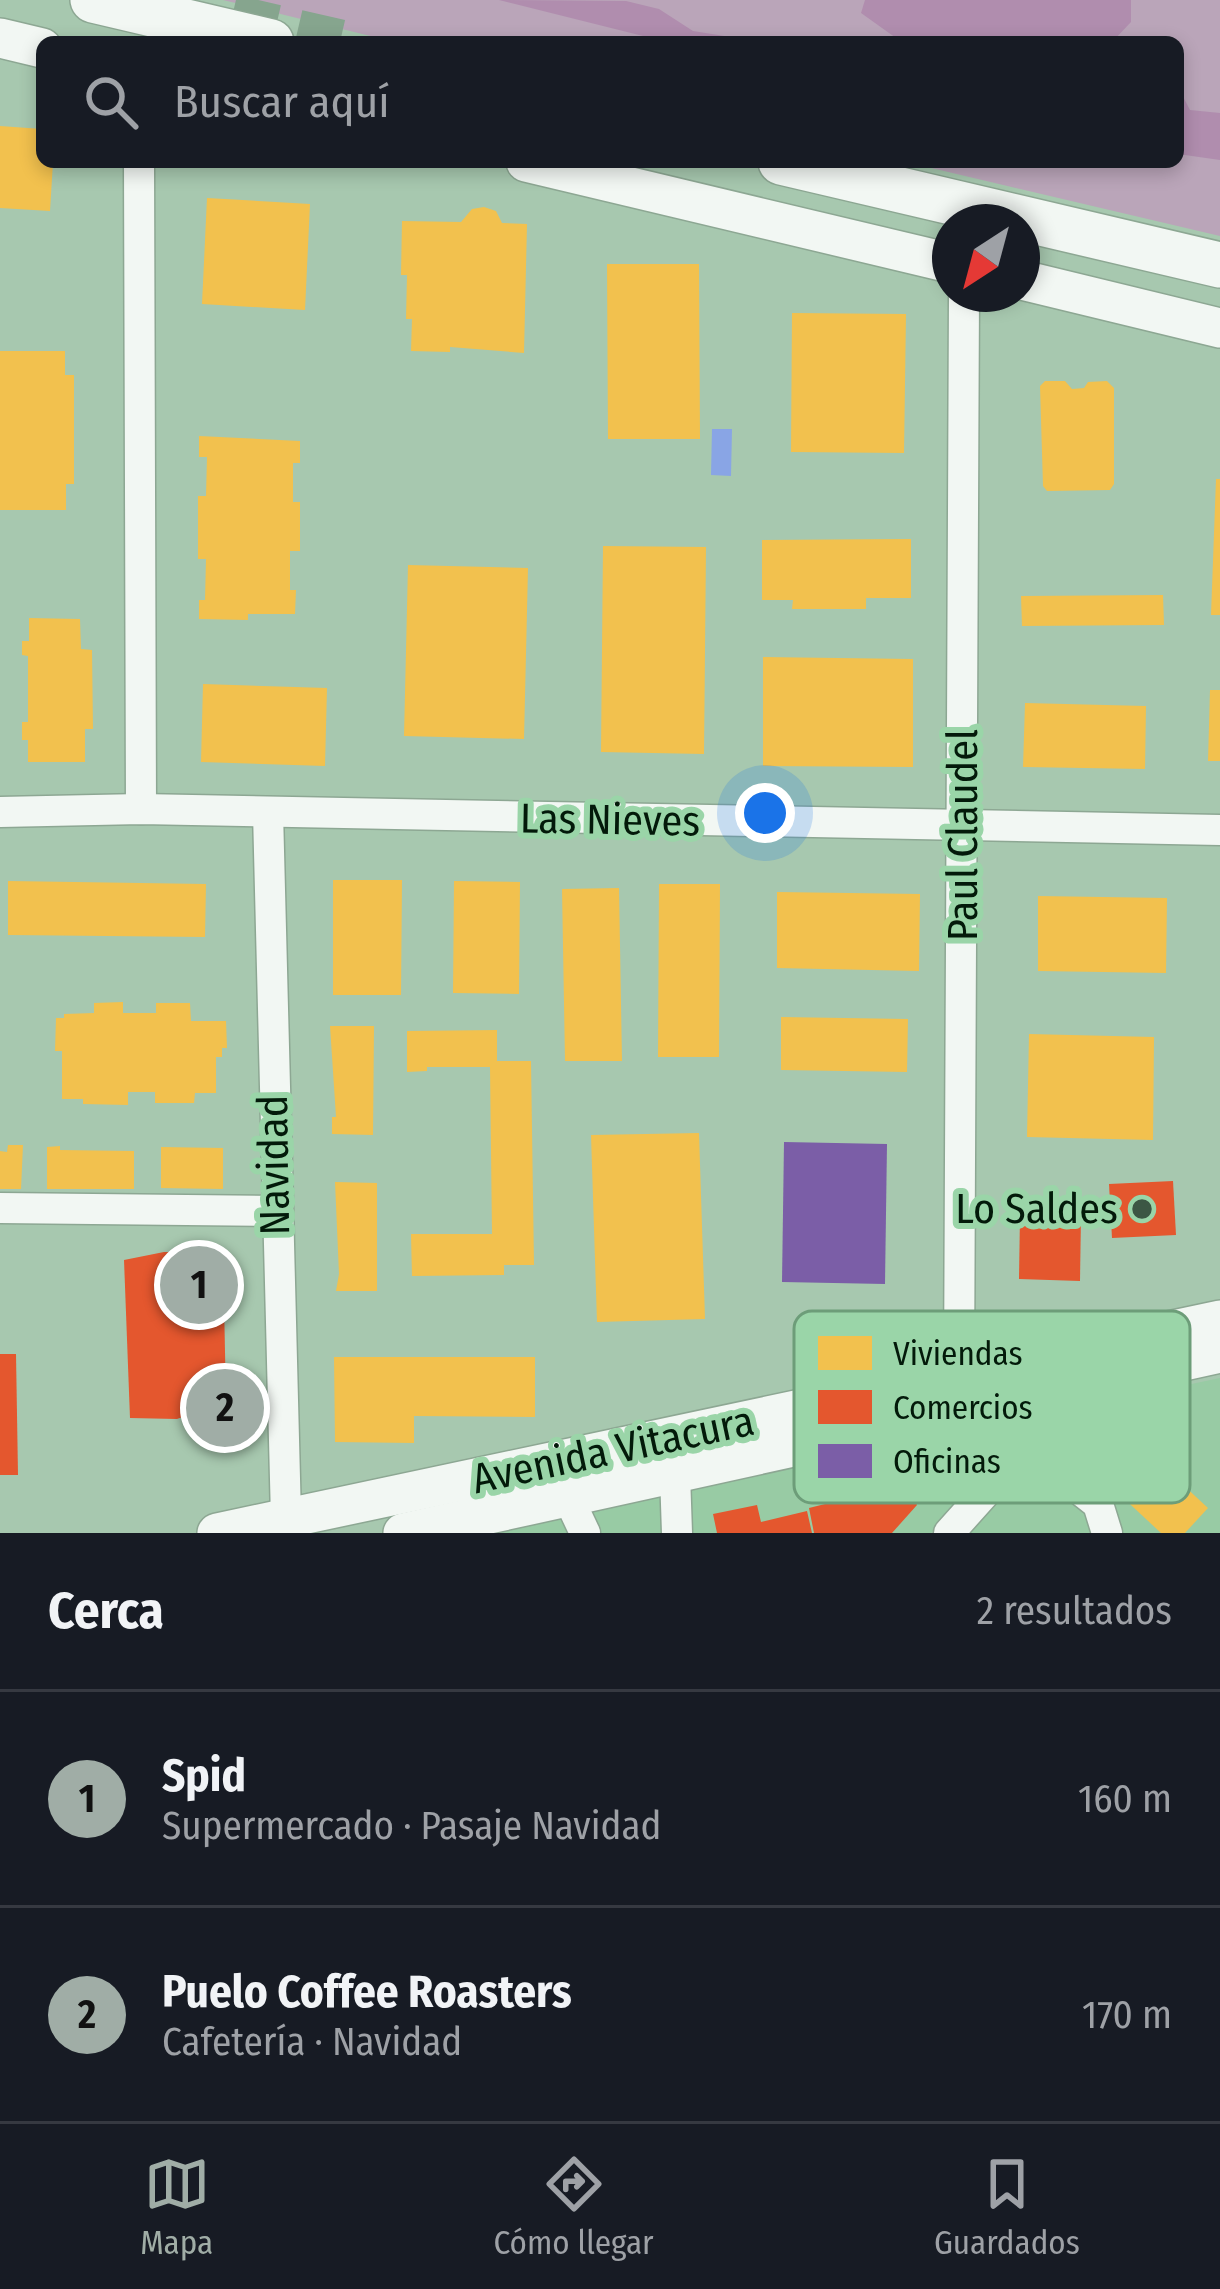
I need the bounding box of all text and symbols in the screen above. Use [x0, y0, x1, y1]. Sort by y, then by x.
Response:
search box [36, 36, 1184, 168]
icon: search [78, 69, 144, 135]
text: Buscar aquí [174, 75, 390, 129]
north arrow [932, 204, 1040, 312]
street label: Paul Claudel [938, 729, 988, 941]
your location [735, 783, 795, 843]
street label: Las Nieves [519, 793, 701, 847]
street label: Navidad [248, 1094, 300, 1236]
place label: Lo Saldes [955, 1184, 1118, 1234]
marker: Lo Saldes [1129, 1196, 1155, 1222]
pin: 1 [160, 1240, 238, 1330]
legend [794, 1311, 1190, 1503]
text: Viviendas [893, 1334, 1023, 1374]
pin: 2 [186, 1363, 264, 1453]
text: Comercios [893, 1388, 1033, 1428]
street label: Avenida Vitacura [468, 1396, 758, 1504]
text: Oficinas [893, 1442, 1001, 1482]
text: Cerca [48, 1580, 164, 1642]
text: 2 resultados [977, 1588, 1172, 1634]
text: Spid [162, 1749, 246, 1803]
text: 1 [79, 1776, 95, 1822]
text: 160 m [1078, 1776, 1172, 1822]
text: Supermercado · Pasaje Navidad [162, 1803, 661, 1849]
text: Puelo Coffee Roasters [162, 1965, 572, 2019]
text: 2 [78, 1992, 96, 2038]
text: 170 m [1082, 1992, 1172, 2038]
text: Cafetería · Navidad [162, 2019, 462, 2065]
tab: Mapa [140, 2151, 213, 2263]
tab: Cómo llegar [494, 2151, 654, 2263]
tab: Guardados [934, 2151, 1080, 2263]

